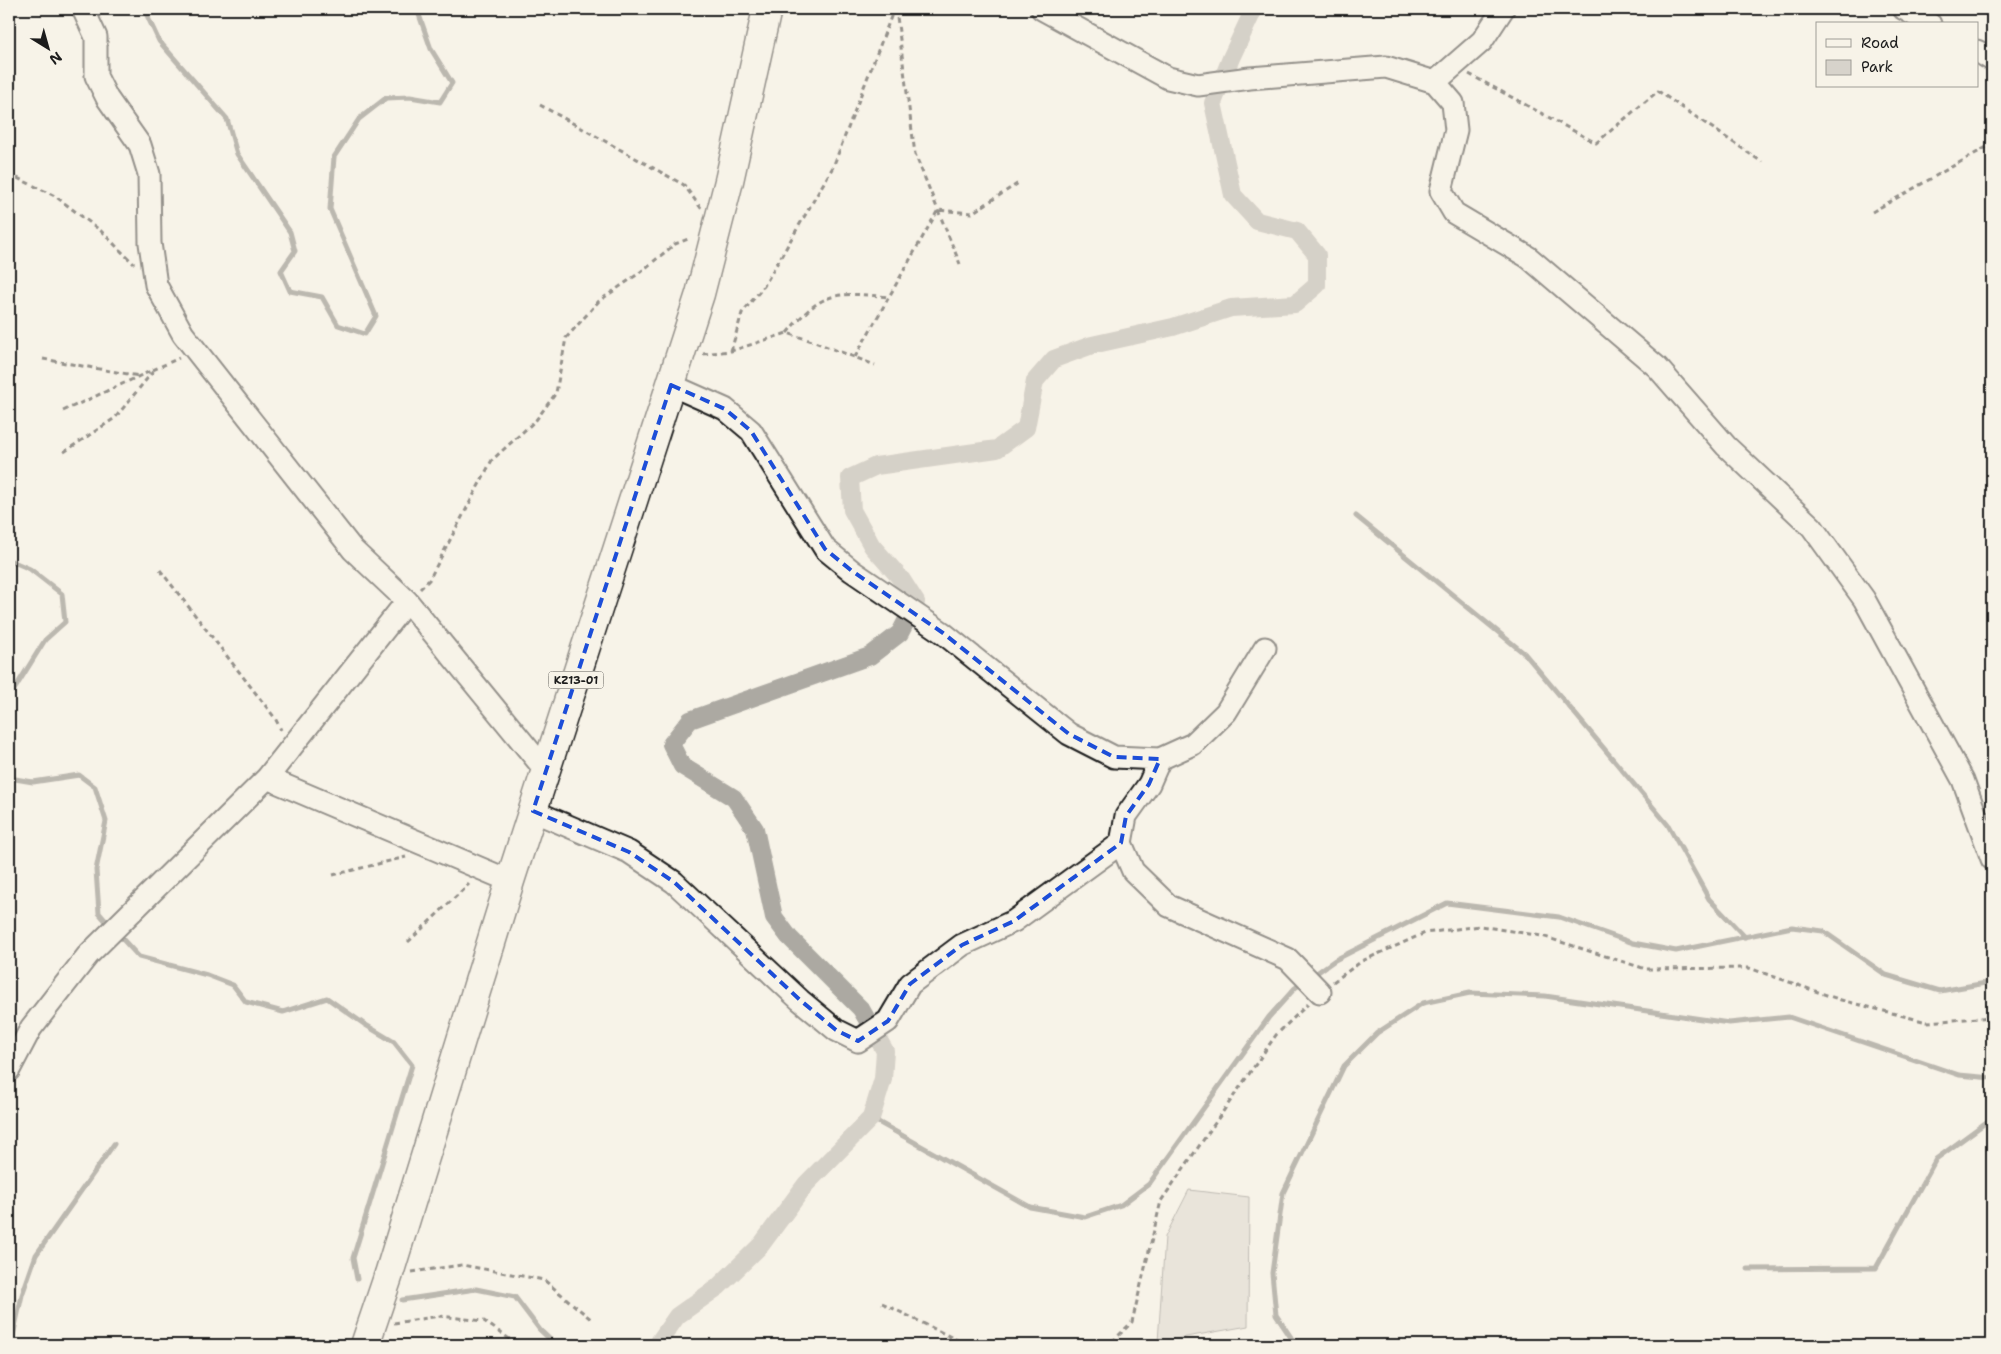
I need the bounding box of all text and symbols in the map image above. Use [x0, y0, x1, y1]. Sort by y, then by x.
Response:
north arrow [22, 22, 72, 72]
legend [1816, 22, 1978, 88]
text: Road [1861, 33, 1899, 53]
text: N [46, 48, 66, 69]
text: Park [1861, 57, 1893, 77]
road number: KZ13-01 [548, 672, 604, 688]

